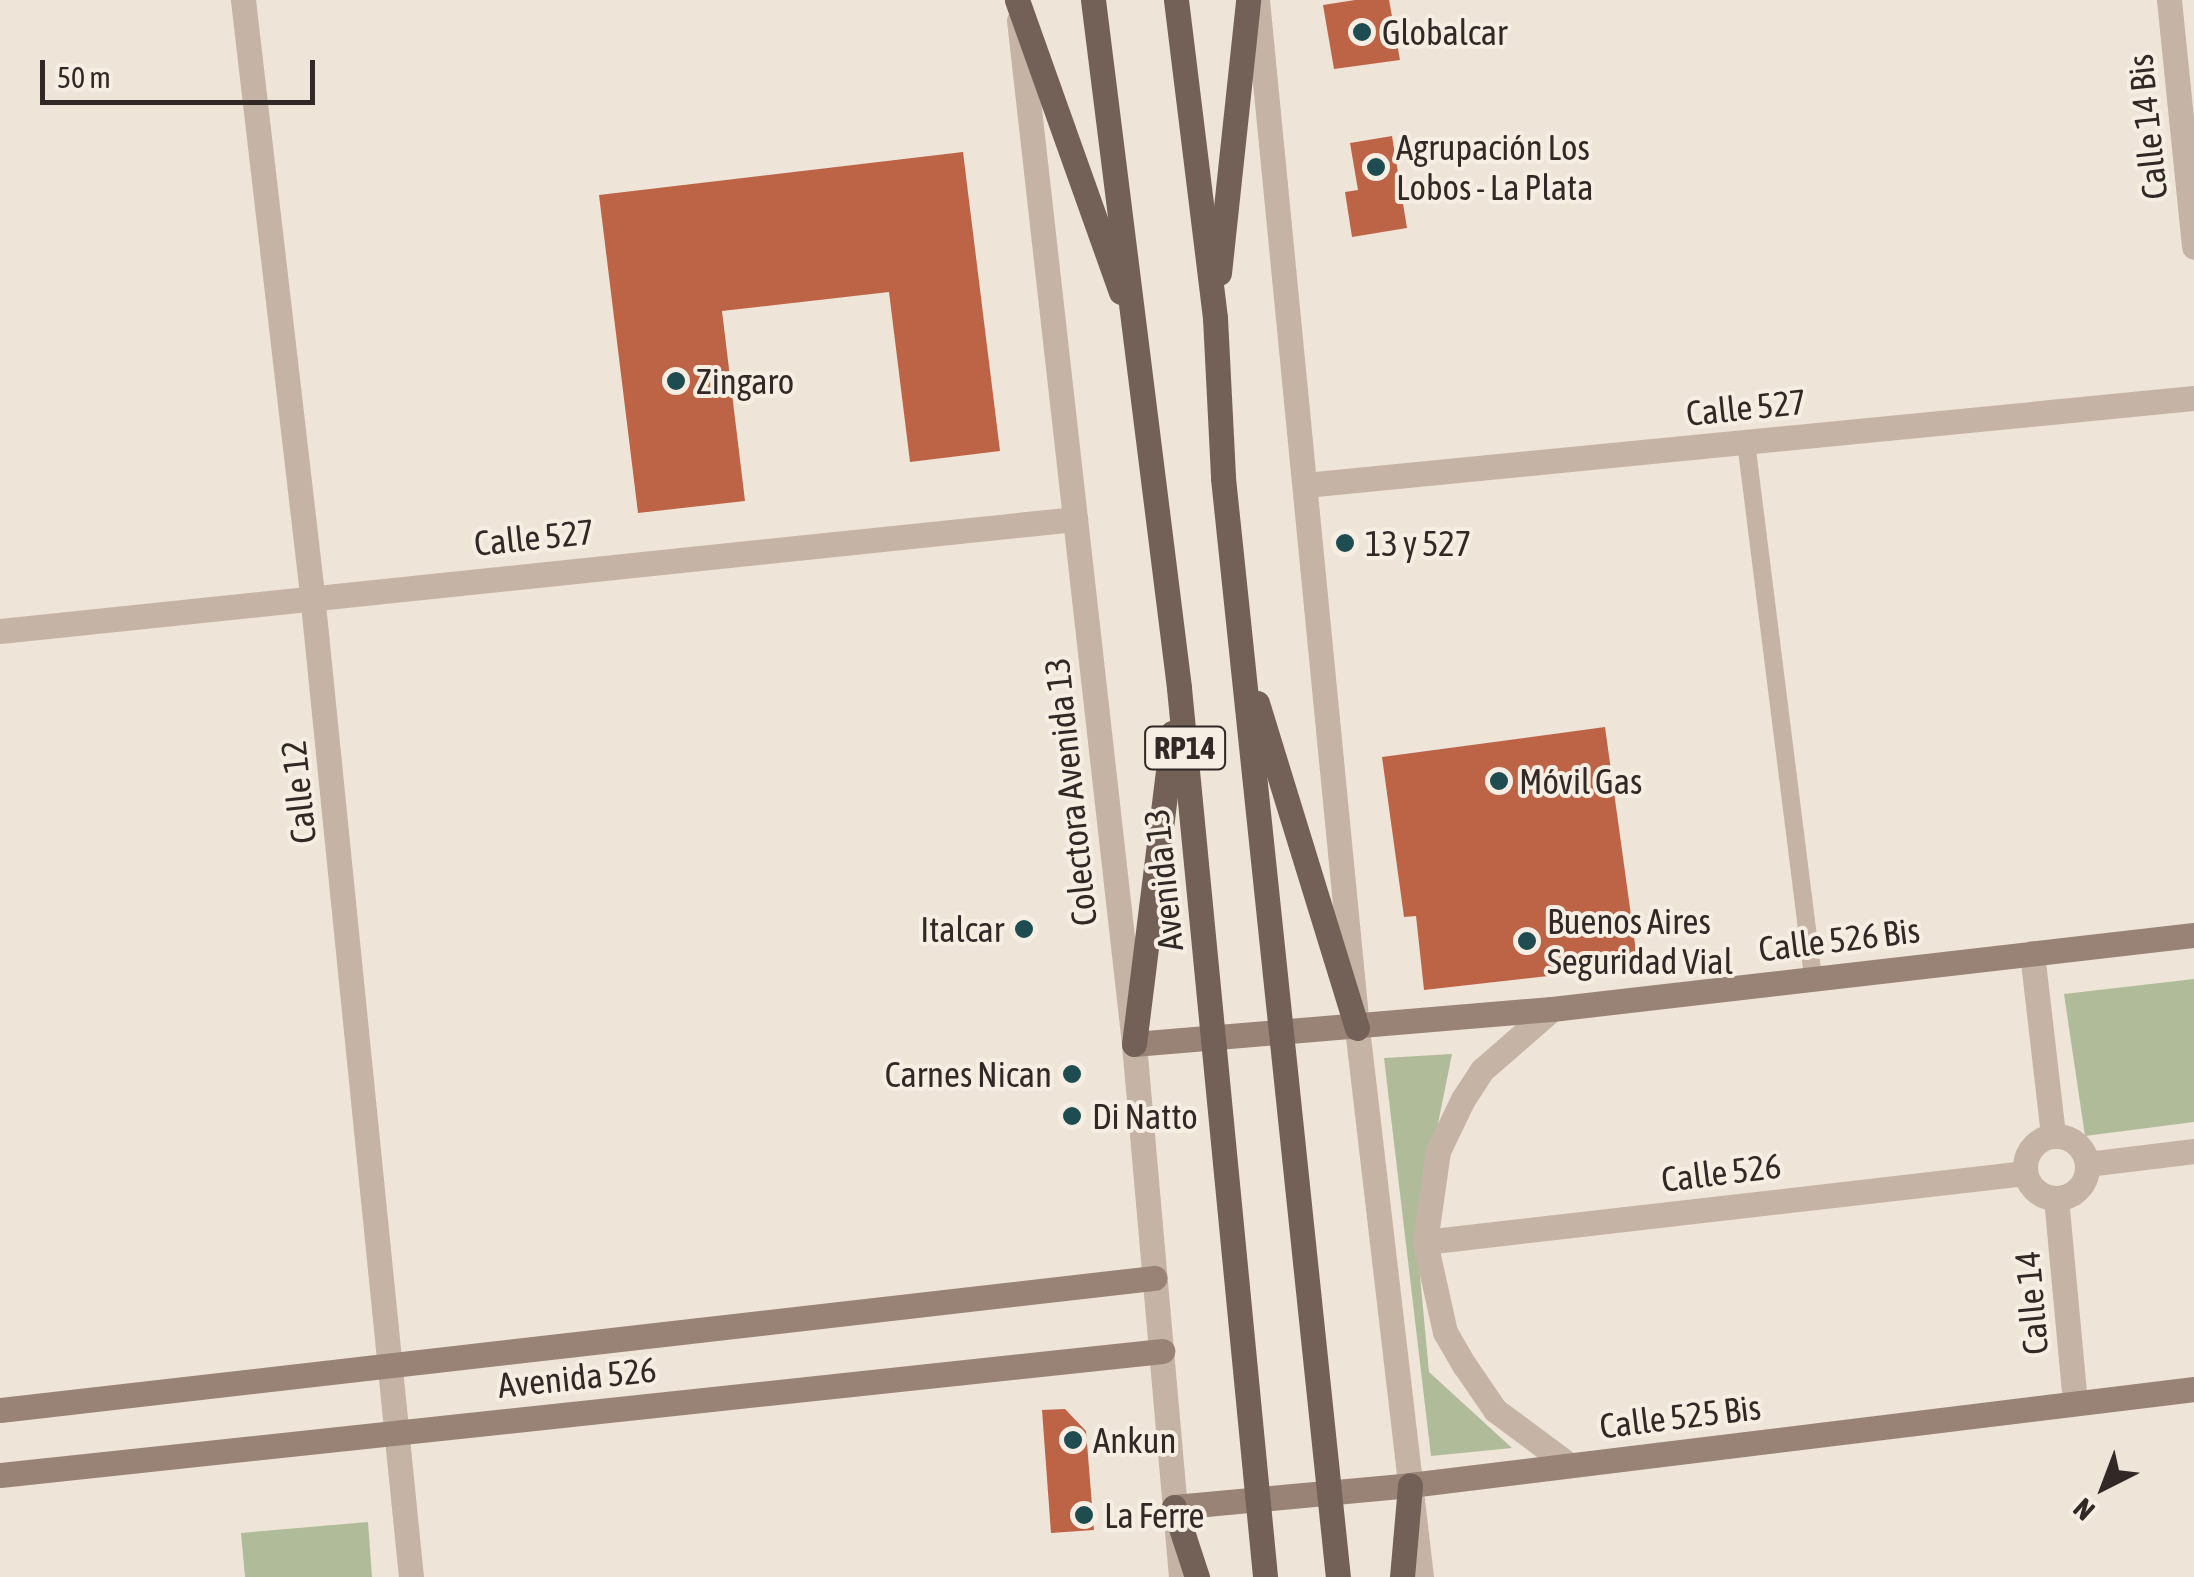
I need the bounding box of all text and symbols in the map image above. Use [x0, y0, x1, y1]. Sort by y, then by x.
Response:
place label: Globalcar [1382, 11, 1507, 53]
marker: Globalcar [1351, 21, 1373, 43]
scale bar [45, 40, 320, 102]
street label: Calle 14 Bis [2119, 52, 2175, 202]
text: 50 m [57, 60, 111, 94]
place label: Agrupación Los Lobos - La Plata [1396, 126, 1593, 208]
marker: Agrupación Los Lobos - La Plata [1365, 156, 1387, 178]
place label: Zingaro [696, 360, 794, 402]
marker: Zingaro [665, 370, 687, 392]
street label: Calle 527 [1684, 380, 1808, 434]
street label: Calle 527 [472, 510, 596, 564]
place label: 13 y 527 [1365, 522, 1471, 564]
marker: 13 y 527 [1334, 532, 1356, 554]
street label: Colectora Avenida 13 [1035, 656, 1105, 928]
road number: RP14 [1142, 721, 1228, 775]
street label: Calle 12 [272, 738, 324, 846]
place label: Móvil Gas [1519, 760, 1642, 802]
marker: Móvil Gas [1488, 770, 1510, 792]
street label: Avenida 13 [1135, 807, 1191, 953]
place label: Buenos Aires Seguridad Vial [1547, 900, 1733, 982]
place label: Italcar [920, 908, 1004, 950]
street label: Calle 526 Bis [1756, 908, 1922, 970]
marker: Italcar [1013, 918, 1035, 940]
marker: Buenos Aires Seguridad Vial [1516, 930, 1538, 952]
place label: Carnes Nican [885, 1053, 1052, 1095]
marker: Carnes Nican [1061, 1063, 1083, 1085]
place label: Di Natto [1092, 1095, 1198, 1137]
marker: Di Natto [1061, 1105, 1083, 1127]
street label: Calle 526 [1659, 1144, 1783, 1200]
street label: Calle 14 [2006, 1249, 2056, 1357]
street label: Avenida 526 [496, 1348, 658, 1406]
street label: Calle 525 Bis [1597, 1385, 1763, 1447]
place label: Ankun [1093, 1419, 1176, 1461]
marker: Ankun [1062, 1429, 1084, 1451]
north arrow [2054, 1437, 2154, 1537]
text: N [2067, 1492, 2101, 1527]
place label: La Ferre [1104, 1494, 1204, 1536]
marker: La Ferre [1073, 1504, 1095, 1526]

